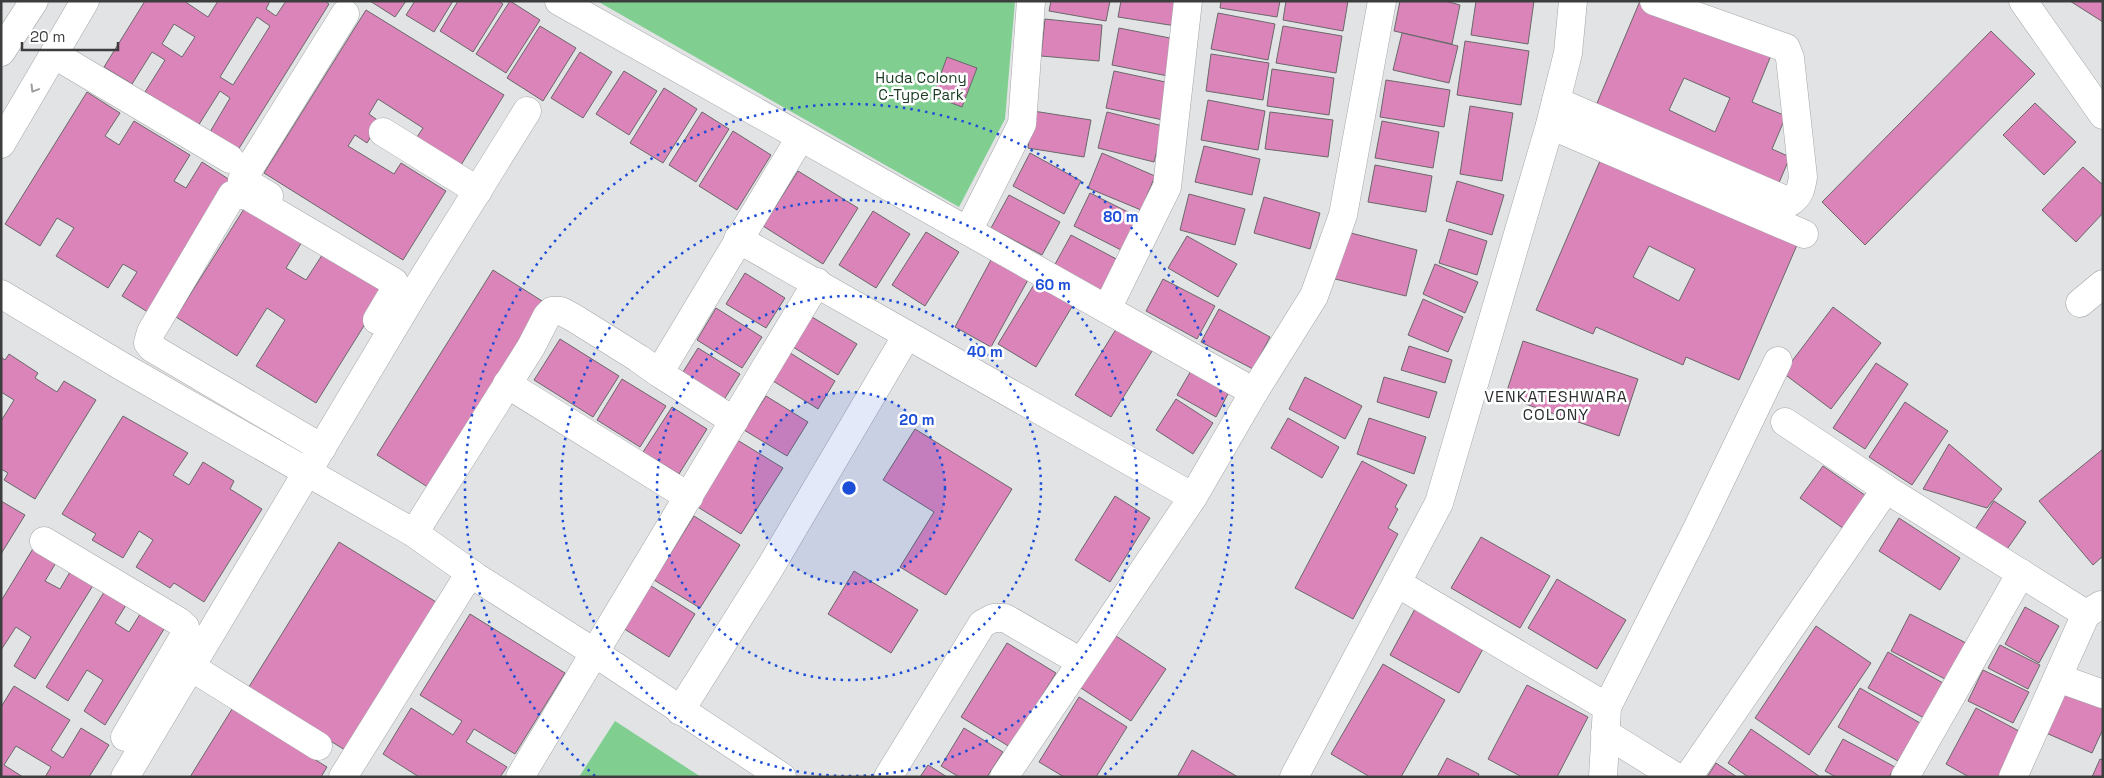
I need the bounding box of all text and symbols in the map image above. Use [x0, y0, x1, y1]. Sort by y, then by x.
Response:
scale bar [22, 20, 119, 52]
text: 20 m [30, 27, 65, 46]
park label: Huda Colony C-Type Park [875, 68, 967, 104]
one-way arrow [31, 84, 41, 93]
text: 80 m [1103, 207, 1139, 226]
text: 60 m [1035, 275, 1071, 294]
text: 40 m [967, 342, 1003, 361]
district label: VENKATESHWARA COLONY [1484, 386, 1628, 425]
text: 20 m [899, 410, 935, 429]
centre of rings [840, 479, 858, 497]

